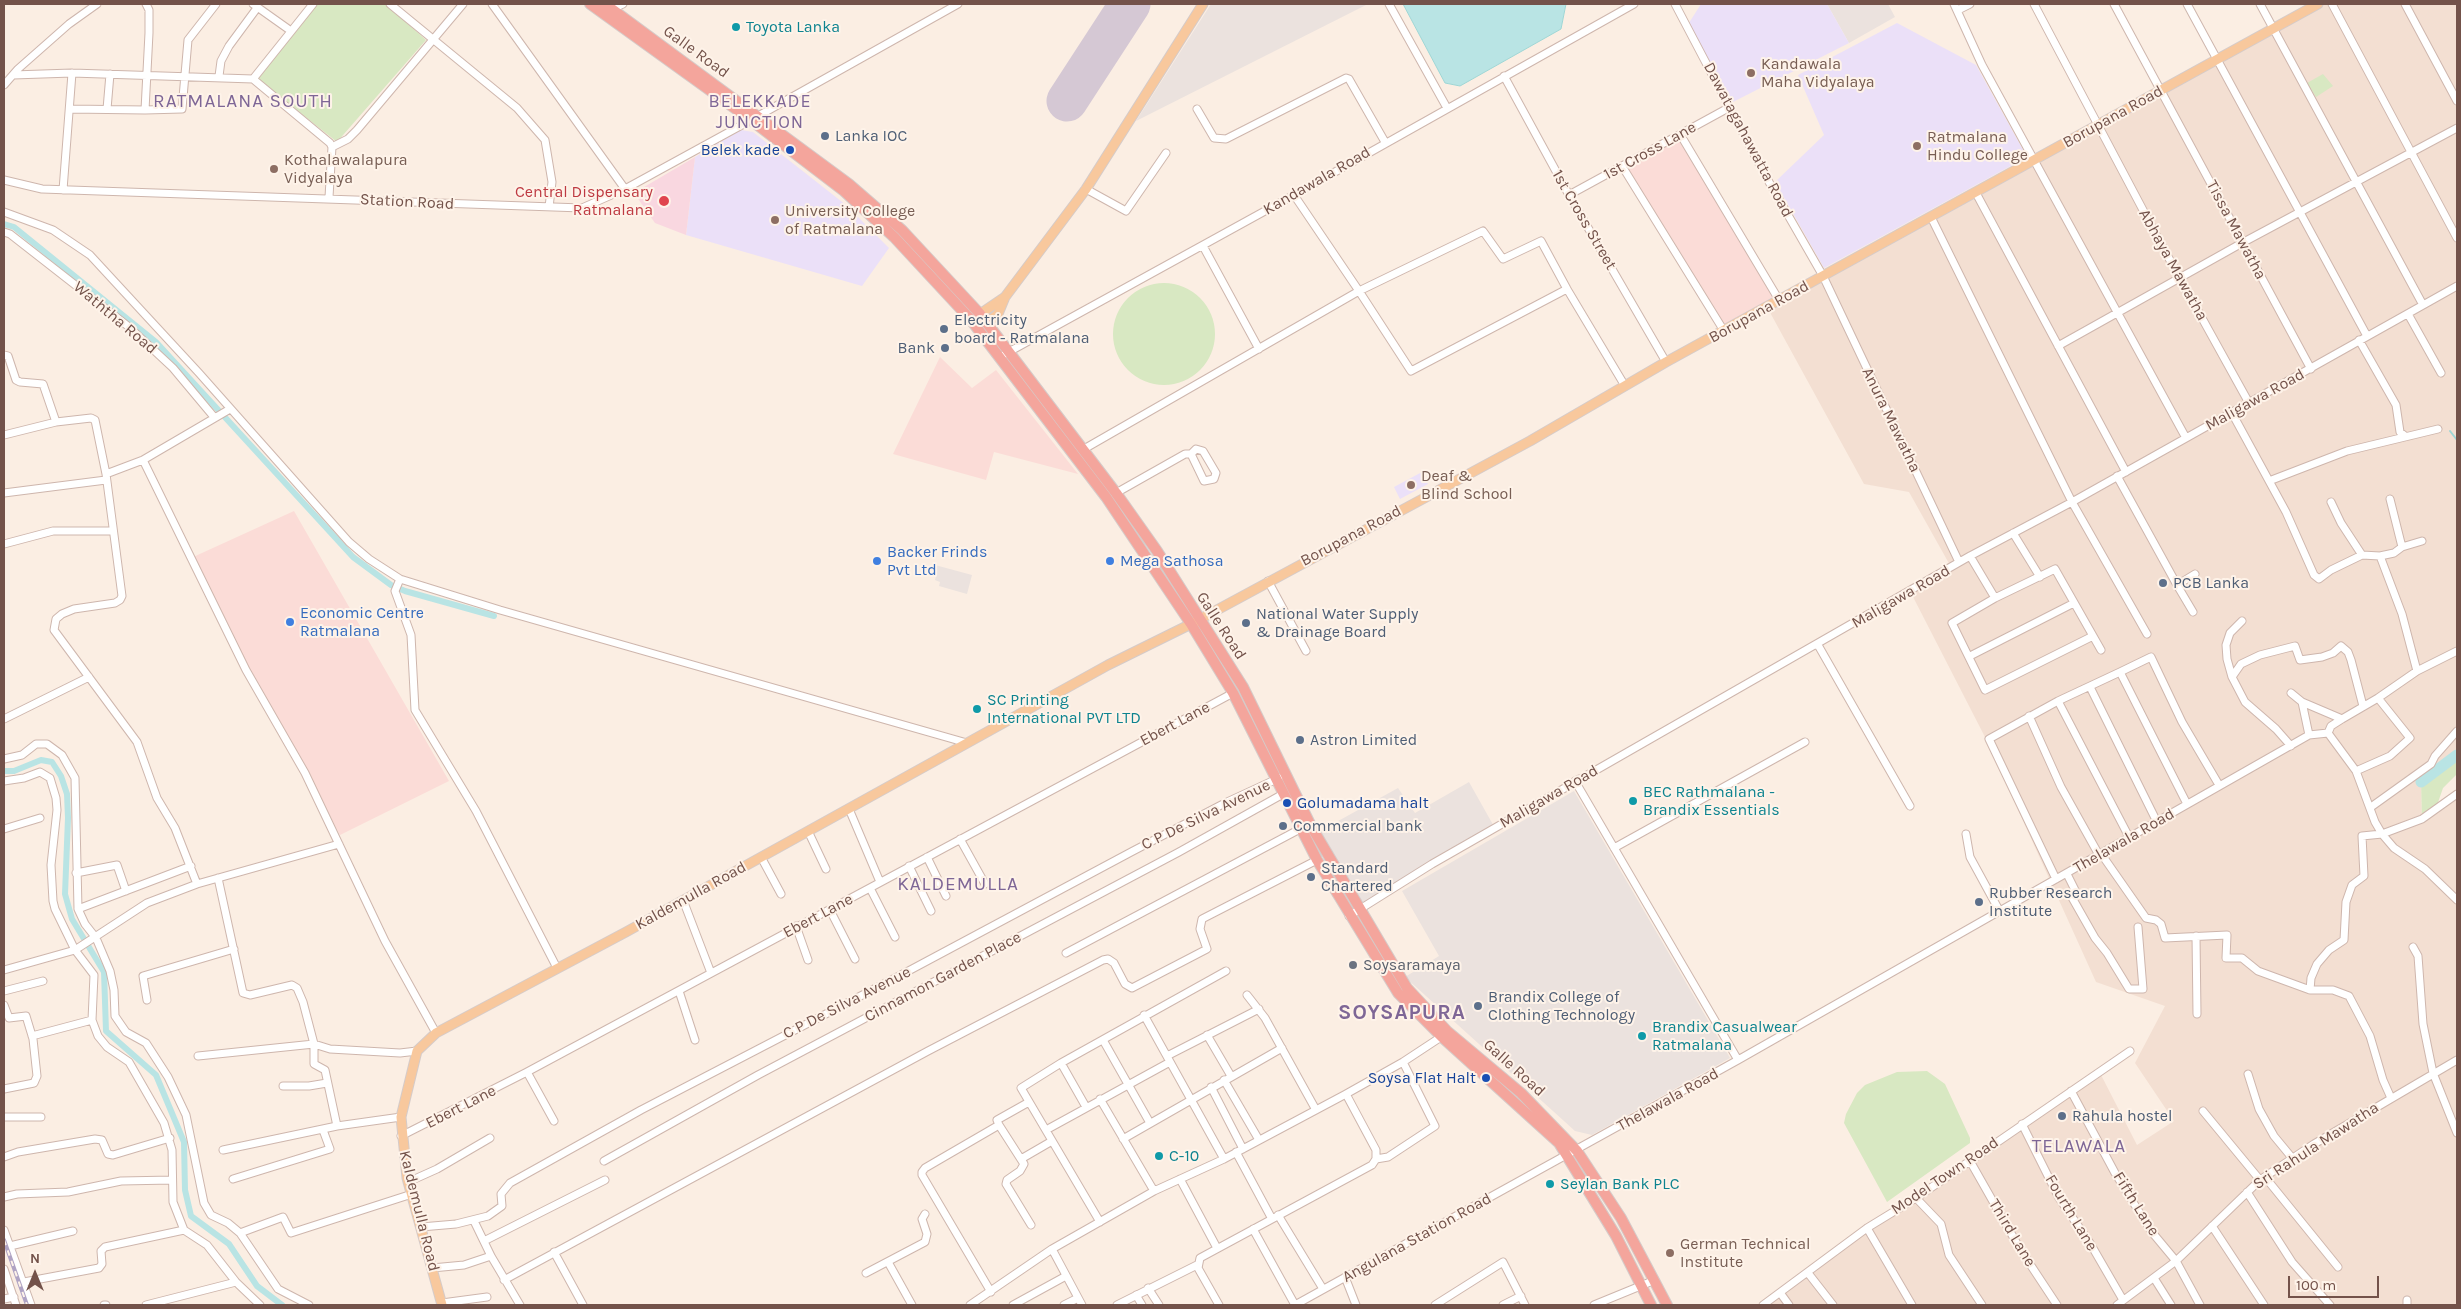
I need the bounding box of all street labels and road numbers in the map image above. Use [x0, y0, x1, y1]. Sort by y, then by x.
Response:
street label: Galle Road [659, 22, 733, 82]
street label: Dawatagahawatta Road [1699, 59, 1797, 221]
street label: Borupana Road [2060, 82, 2166, 152]
street label: 1st Cross Lane [1600, 118, 1700, 184]
street label: Kandawala Road [1260, 142, 1374, 220]
street label: 1st Cross Street [1548, 167, 1620, 273]
street label: Tissa Mawatha [2202, 177, 2270, 283]
street label: Station Road [359, 190, 455, 214]
street label: Abhaya Mawatha [2134, 206, 2212, 324]
street label: Waththa Road [69, 277, 161, 359]
street label: Borupana Road [1706, 277, 1812, 347]
street label: Anura Mawatha [1857, 364, 1925, 476]
street label: Maligawa Road [2202, 365, 2308, 435]
street label: Borupana Road [1297, 501, 1405, 571]
street label: Maligawa Road [1848, 561, 1954, 633]
street label: Galle Road [1192, 589, 1250, 663]
street label: Ebert Lane [1137, 698, 1213, 750]
street label: Maligawa Road [1496, 761, 1602, 833]
street label: C P De Silva Avenue [1138, 775, 1274, 855]
street label: Thelawala Road [2070, 804, 2178, 878]
street label: Kaldemulla Road [632, 858, 750, 934]
street label: Ebert Lane [780, 890, 856, 942]
street label: Cinnamon Garden Place [861, 928, 1025, 1026]
street label: C P De Silva Avenue [780, 962, 914, 1044]
street label: Galle Road [1479, 1035, 1549, 1101]
street label: Thelawala Road [1614, 1064, 1722, 1136]
street label: Ebert Lane [423, 1081, 499, 1133]
street label: Sri Rahula Mawatha [2249, 1098, 2383, 1194]
street label: Model Town Road [1888, 1133, 2002, 1219]
street label: Kaldemulla Road [395, 1149, 443, 1273]
street label: Fifth Lane [2109, 1168, 2163, 1240]
street label: Fourth Lane [2041, 1171, 2101, 1255]
street label: Angulana Station Road [1339, 1189, 1495, 1287]
street label: Third Lane [1984, 1196, 2040, 1270]

